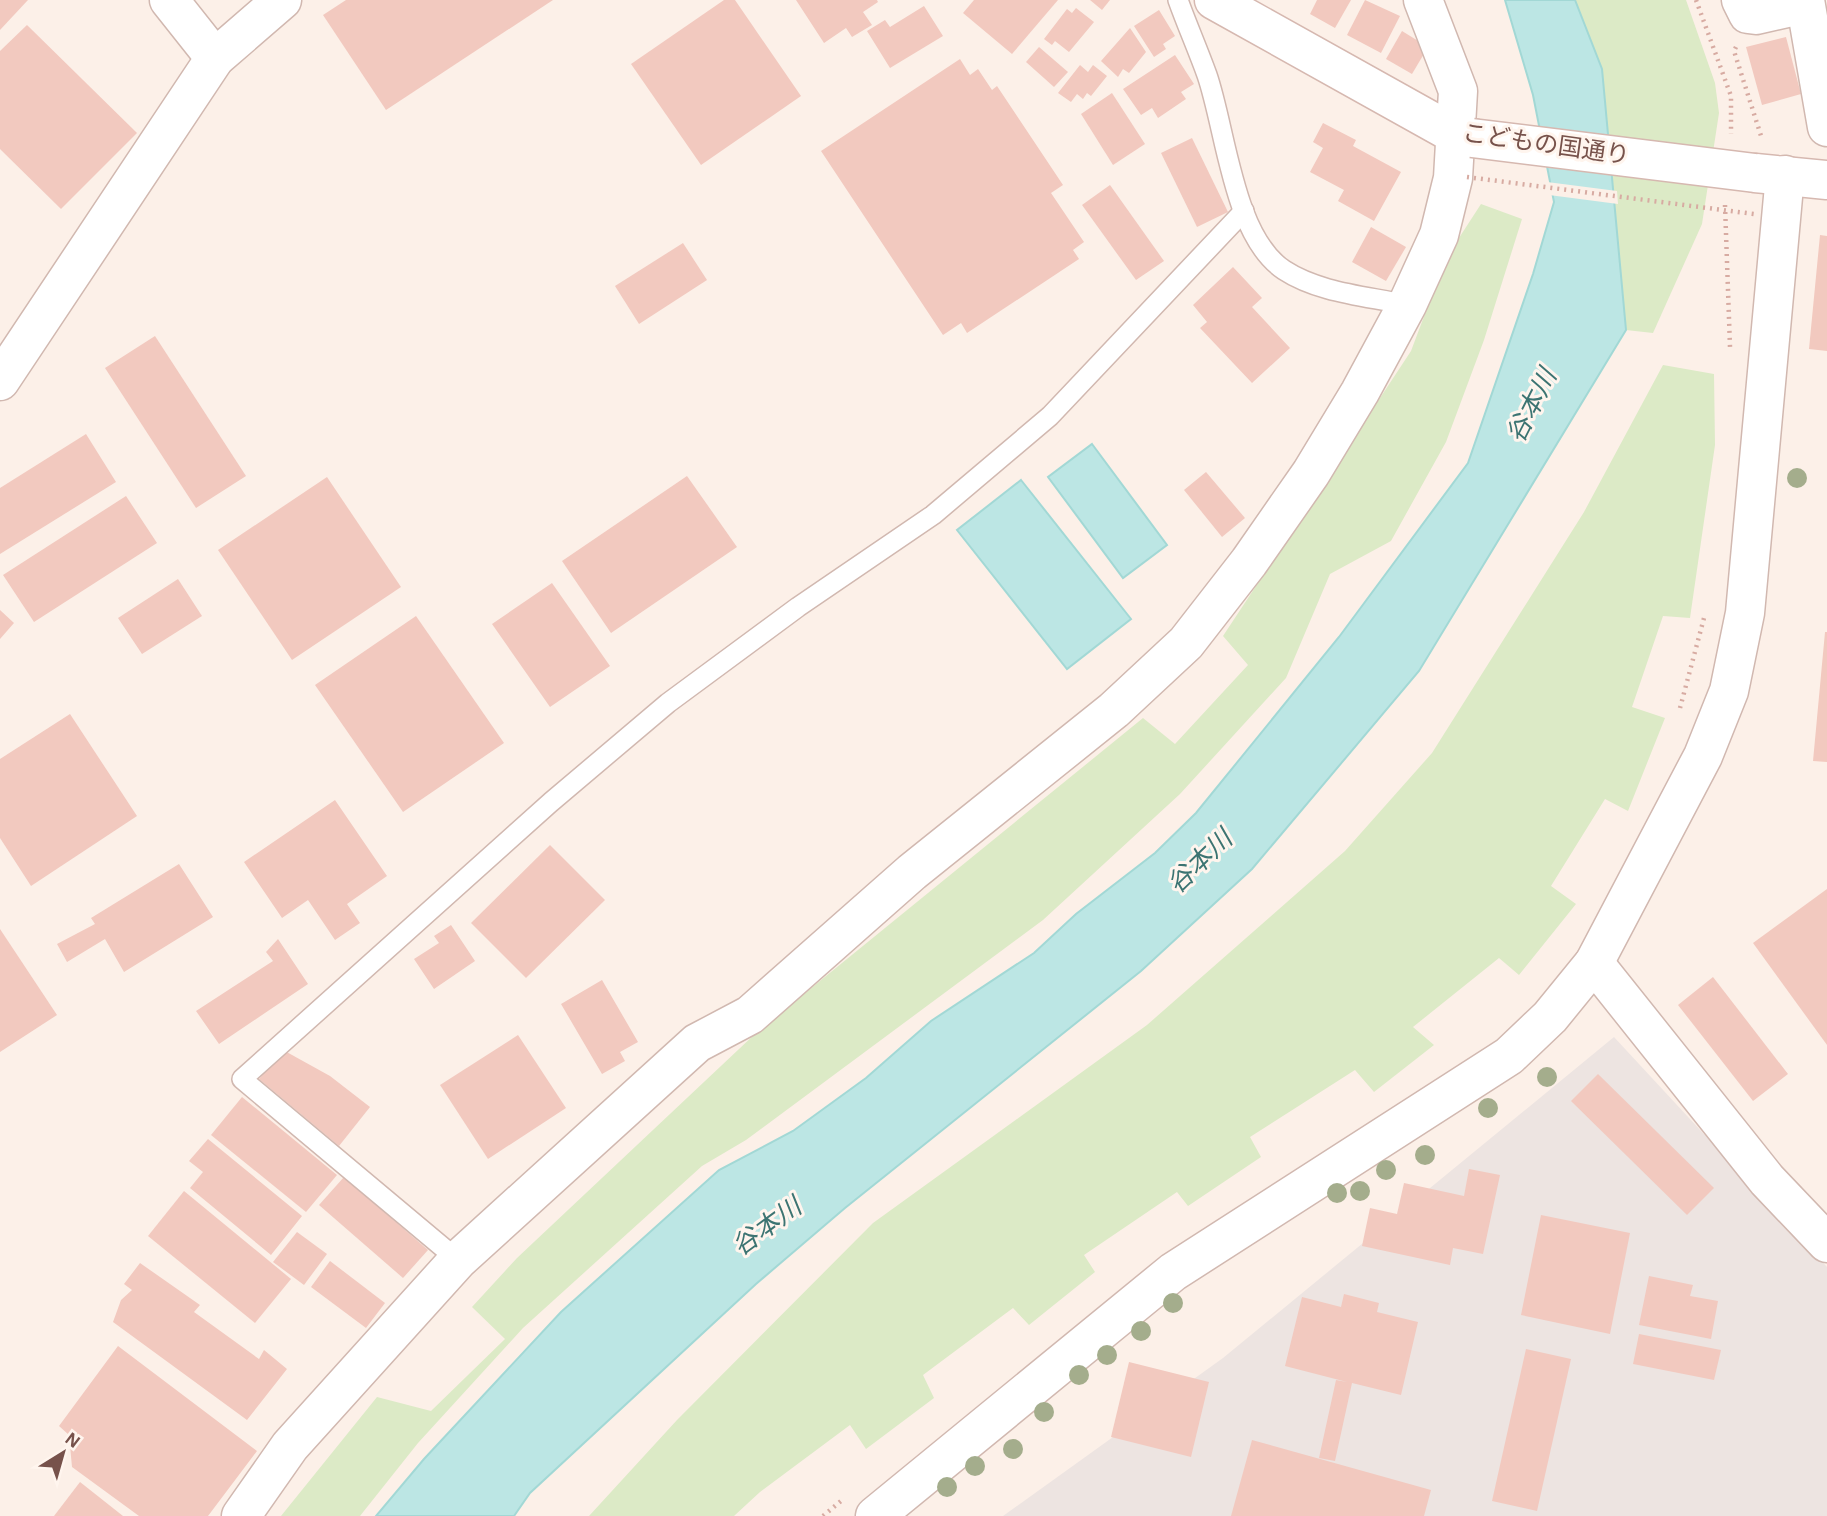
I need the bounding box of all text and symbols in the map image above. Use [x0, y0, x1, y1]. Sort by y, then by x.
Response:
street label: こどもの国通り [1461, 120, 1631, 169]
water label: 谷本川 [1502, 362, 1563, 447]
water label: 谷本川 [1162, 823, 1239, 898]
water label: 谷本川 [727, 1191, 809, 1260]
north arrow [28, 1418, 98, 1488]
text: N [61, 1429, 83, 1452]

